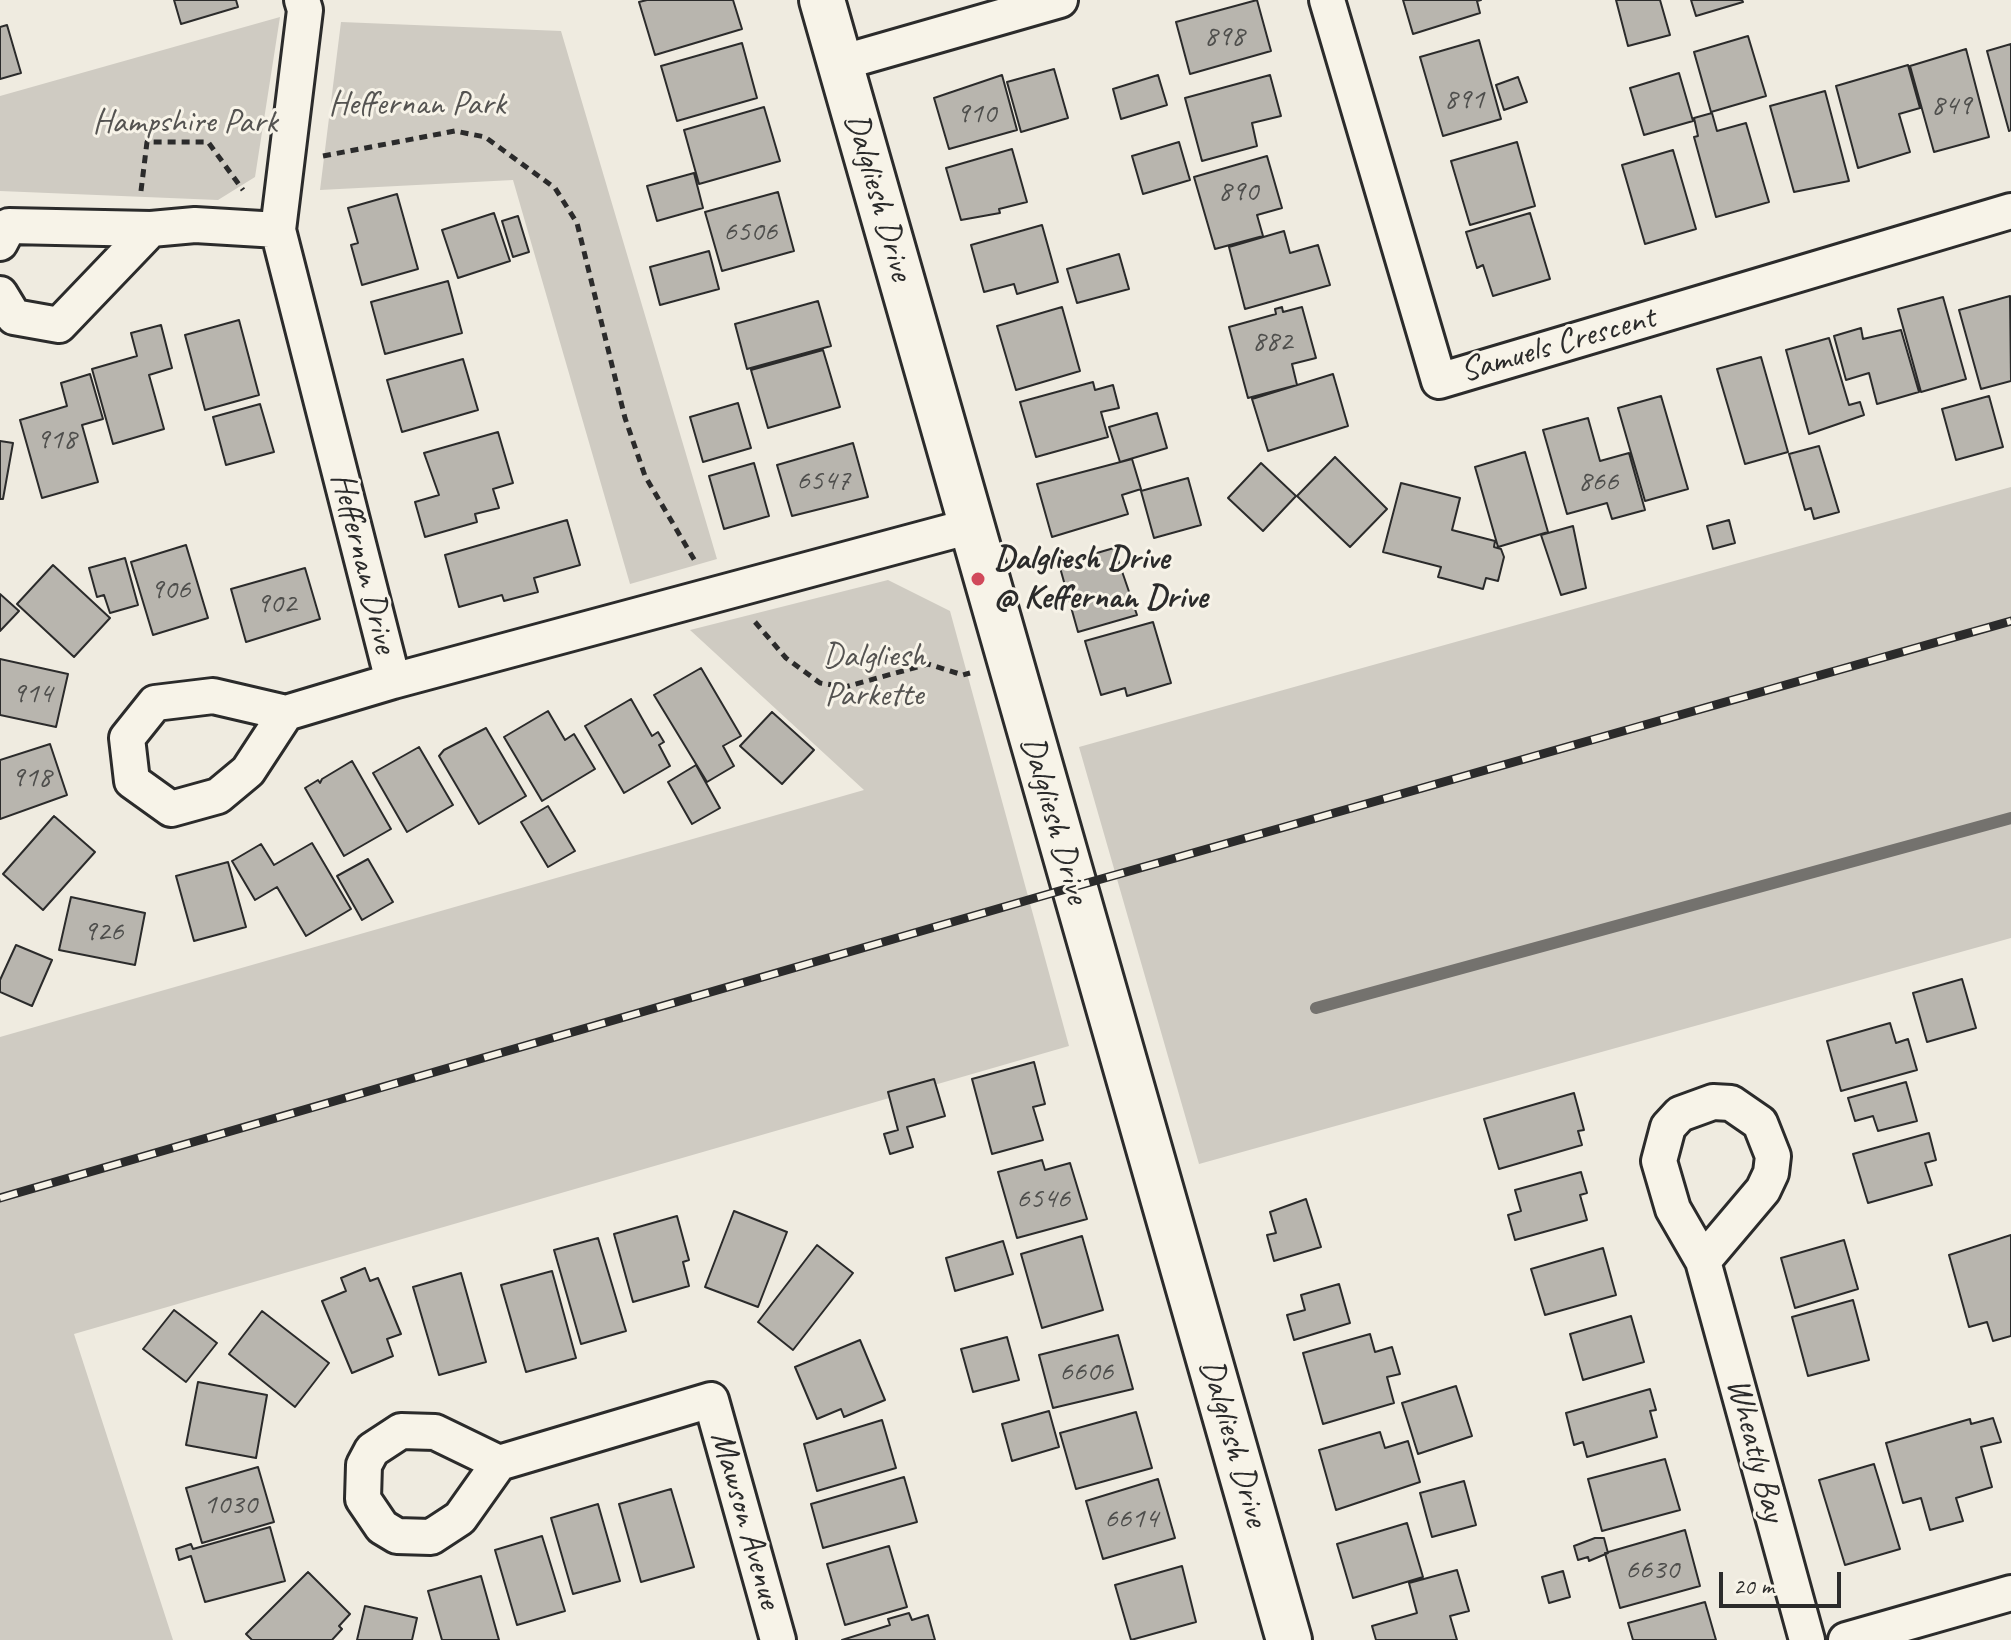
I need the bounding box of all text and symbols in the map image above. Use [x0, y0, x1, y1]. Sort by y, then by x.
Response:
house number: 898 [1204, 19, 1244, 55]
house number: 891 [1444, 82, 1484, 118]
park label: Heffernan Park [328, 85, 506, 125]
house number: 849 [1931, 88, 1971, 124]
house number: 910 [956, 96, 996, 132]
park label: Hampshire Park [92, 103, 278, 143]
street label: Dalgliesh Drive [835, 109, 921, 285]
house number: 890 [1218, 174, 1258, 210]
house number: 6506 [723, 214, 777, 250]
street label: Samuels Crescent [1456, 298, 1660, 392]
house number: 882 [1252, 324, 1292, 360]
house number: 918 [36, 422, 76, 458]
house number: 6547 [796, 463, 850, 499]
house number: 866 [1578, 464, 1618, 500]
street label: Heffernan Drive [321, 469, 405, 657]
place label: Dalgliesh Drive @ Keffernan Drive [994, 539, 1208, 618]
marker: Dalgliesh Drive @ Keffernan Drive [969, 570, 987, 588]
house number: 906 [150, 572, 190, 608]
house number: 902 [256, 586, 296, 622]
park label: Dalgliesh Parkette [823, 637, 925, 716]
house number: 914 [12, 676, 52, 712]
street label: Dalgliesh Drive [1011, 732, 1097, 908]
house number: 918 [11, 760, 51, 796]
house number: 926 [83, 914, 123, 950]
house number: 6546 [1016, 1181, 1070, 1217]
house number: 6606 [1059, 1354, 1113, 1390]
street label: Dalgliesh Drive [1190, 1355, 1276, 1531]
street label: Wheatly Bay [1716, 1374, 1794, 1526]
street label: Mawson Avenue [700, 1427, 790, 1613]
house number: 1030 [203, 1487, 257, 1523]
house number: 6614 [1104, 1501, 1158, 1537]
house number: 6630 [1625, 1552, 1679, 1588]
scale bar [1723, 1556, 1845, 1606]
text: 20 m [1733, 1571, 1774, 1601]

